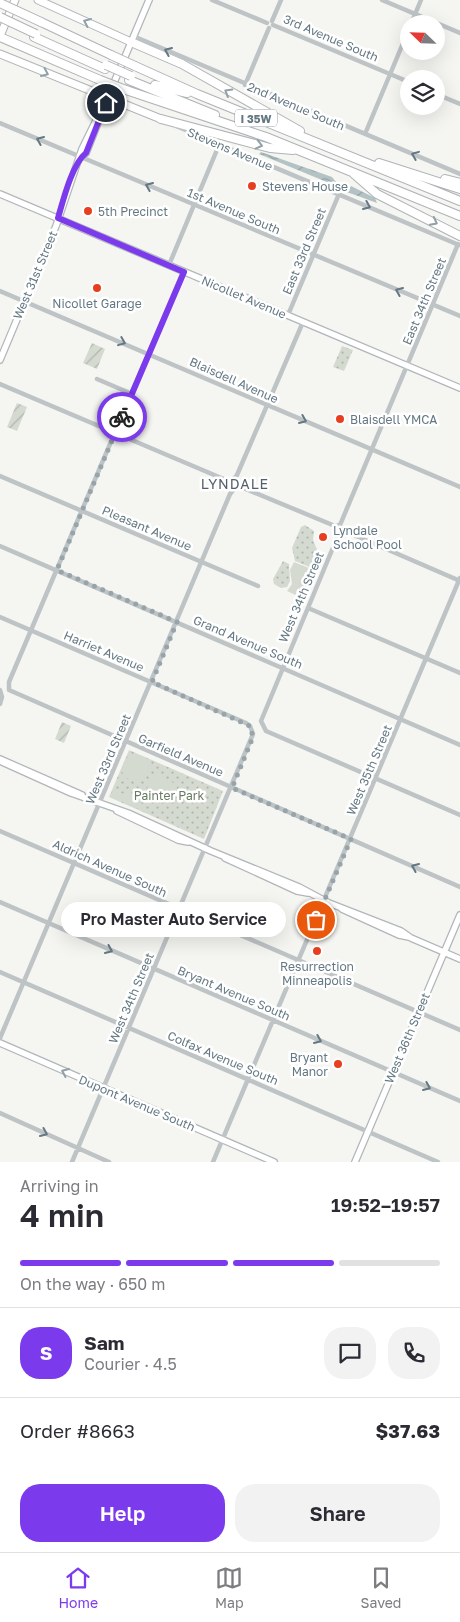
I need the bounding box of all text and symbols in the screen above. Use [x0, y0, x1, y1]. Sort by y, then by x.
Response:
street label: 3rd Avenue South [281, 11, 381, 65]
north arrow [400, 15, 445, 60]
map controls [400, 15, 445, 115]
one-way arrow [83, 17, 92, 28]
one-way arrow [164, 47, 173, 58]
one-way arrow [40, 66, 49, 77]
button: layers [400, 70, 445, 115]
street label: 2nd Avenue South [245, 79, 347, 133]
pin [85, 82, 127, 124]
one-way arrow [225, 88, 234, 98]
icon: home [92, 89, 120, 117]
road number: I 35W [235, 110, 277, 126]
street label: Stevens Avenue [185, 124, 275, 174]
one-way arrow [36, 135, 45, 146]
one-way arrow [254, 139, 263, 150]
one-way arrow [411, 151, 420, 162]
place label: Stevens House [262, 179, 348, 194]
marker: Stevens House [246, 180, 258, 192]
one-way arrow [145, 181, 154, 192]
street label: 1st Avenue South [185, 185, 283, 237]
one-way arrow [362, 200, 371, 210]
place label: 5th Precinct [98, 204, 168, 219]
marker: 5th Precinct [82, 205, 94, 217]
street label: East 33rd Street [279, 205, 329, 297]
one-way arrow [429, 216, 438, 226]
street label: West 31st Street [10, 228, 60, 322]
street label: East 34th Street [399, 255, 449, 347]
street label: Nicollet Avenue [199, 272, 289, 322]
marker: Nicollet Garage [91, 282, 103, 294]
one-way arrow [395, 287, 404, 297]
place label: Nicollet Garage [52, 296, 142, 311]
one-way arrow [117, 336, 126, 346]
street label: Blaisdell Avenue [187, 354, 281, 406]
courier [97, 392, 147, 442]
icon: bike [108, 403, 136, 431]
place label: Blaisdell YMCA [350, 412, 437, 427]
marker: Blaisdell YMCA [334, 413, 346, 425]
one-way arrow [298, 414, 307, 425]
district label: LYNDALE [201, 475, 269, 492]
street label: Pleasant Avenue [100, 502, 194, 554]
place label: Lyndale School Pool [333, 523, 402, 552]
marker: Lyndale School Pool [317, 531, 329, 543]
street label: West 34th Street [275, 549, 327, 645]
street label: Grand Avenue South [191, 612, 305, 672]
street label: Harriet Avenue [62, 627, 146, 675]
street label: West 33rd Street [82, 711, 134, 806]
street label: West 35th Street [343, 722, 395, 818]
street label: Garfield Avenue [136, 730, 226, 780]
park label: Painter Park [134, 788, 204, 803]
street label: Aldrich Avenue South [51, 836, 169, 900]
one-way arrow [411, 863, 420, 874]
pin [295, 899, 337, 941]
callout: Pro Master Auto Service [61, 902, 286, 938]
icon: bag [302, 906, 330, 934]
text: Pro Master Auto Service [80, 909, 267, 929]
one-way arrow [104, 944, 113, 955]
marker: Resurrection Minneapolis [311, 945, 323, 957]
street label: West 34th Street [105, 950, 157, 1046]
place label: Resurrection Minneapolis [280, 959, 354, 988]
street label: Bryant Avenue South [175, 962, 293, 1024]
street label: West 36th Street [381, 990, 433, 1086]
street label: Colfax Avenue South [165, 1028, 281, 1088]
one-way arrow [313, 1034, 322, 1045]
place label: Bryant Manor [290, 1050, 328, 1079]
marker: Bryant Manor [332, 1058, 344, 1070]
one-way arrow [61, 1067, 70, 1078]
street label: Dupont Avenue South [77, 1072, 197, 1134]
one-way arrow [422, 1081, 430, 1091]
one-way arrow [39, 1127, 48, 1137]
text: Arriving in [20, 1176, 99, 1196]
text: 19:52–19:57 [331, 1193, 440, 1216]
text: 4 min [20, 1196, 104, 1234]
text: On the way · 650 m [20, 1274, 165, 1294]
button: chat [324, 1327, 376, 1379]
button: phone [388, 1327, 440, 1379]
text: Sam [84, 1331, 124, 1354]
text: S [40, 1341, 52, 1364]
text: Courier · 4.5 [84, 1354, 177, 1374]
text: Order #8663 [20, 1419, 135, 1442]
text: $37.63 [376, 1419, 440, 1442]
button: Help [20, 1484, 225, 1542]
button: Share [235, 1484, 440, 1542]
tab: Home [58, 1564, 98, 1611]
tab: Map [215, 1564, 244, 1611]
tab: Saved [361, 1564, 401, 1611]

